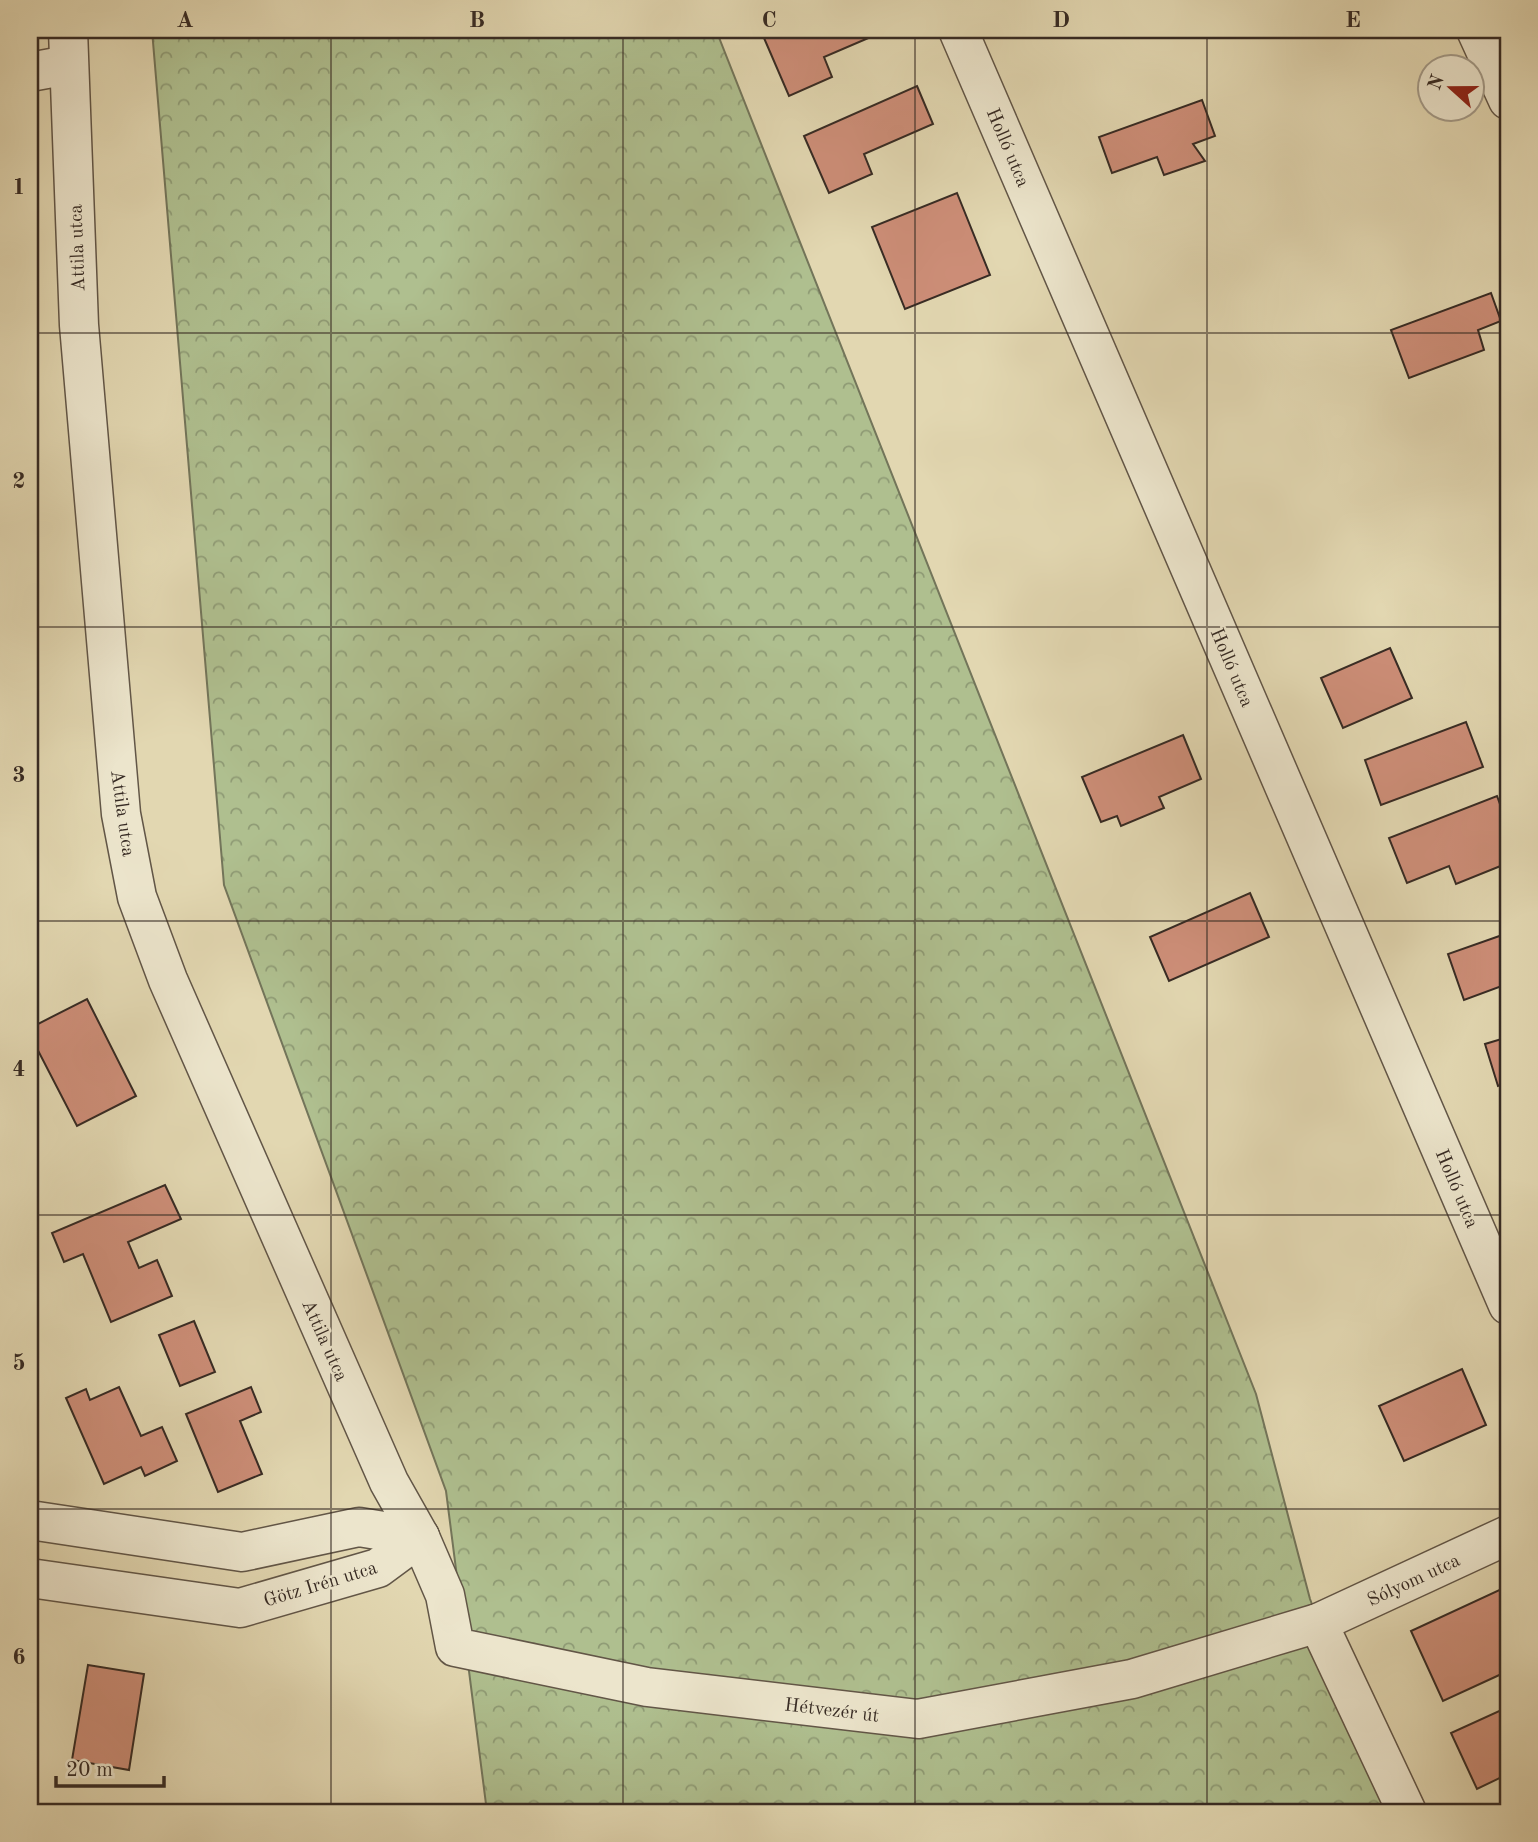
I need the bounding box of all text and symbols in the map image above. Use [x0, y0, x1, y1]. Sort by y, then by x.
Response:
text: A [176, 9, 194, 32]
text: B [469, 9, 485, 32]
text: C [761, 9, 777, 32]
text: D [1052, 9, 1070, 32]
text: E [1345, 9, 1361, 32]
north arrow [1416, 52, 1486, 122]
text: N [1426, 72, 1449, 93]
street label: Holló utca [982, 106, 1032, 191]
text: 1 [12, 176, 26, 199]
street label: Attila utca [67, 203, 90, 292]
text: 2 [12, 470, 26, 493]
street label: Holló utca [1206, 626, 1256, 711]
text: 3 [12, 764, 26, 787]
street label: Attila utca [106, 769, 137, 858]
text: 4 [12, 1058, 26, 1081]
street label: Holló utca [1431, 1147, 1481, 1232]
street label: Attila utca [297, 1297, 350, 1385]
text: 5 [12, 1352, 26, 1375]
street label: Sólyom utca [1365, 1551, 1464, 1611]
street label: Götz Irén utca [262, 1559, 380, 1612]
text: 6 [12, 1646, 26, 1669]
street label: Hétvezér út [783, 1696, 880, 1727]
scale bar [56, 1744, 164, 1788]
text: 20 m [66, 1760, 113, 1781]

